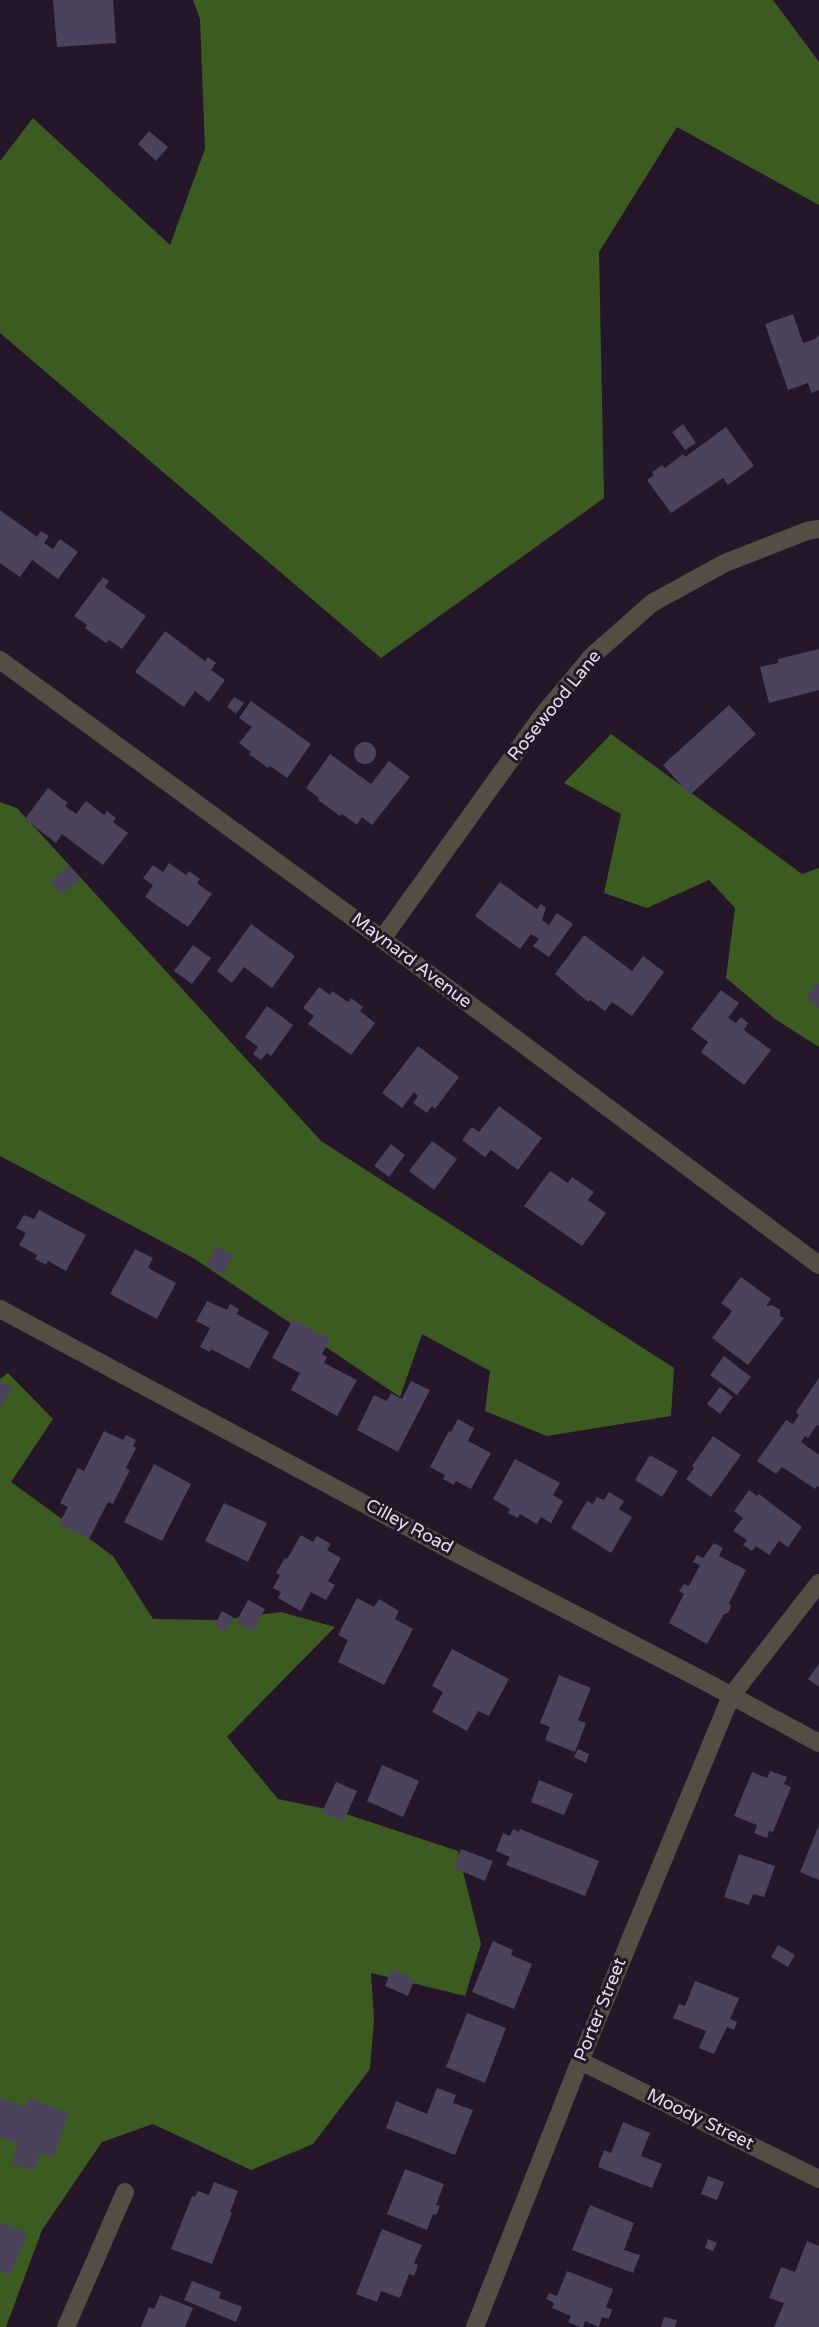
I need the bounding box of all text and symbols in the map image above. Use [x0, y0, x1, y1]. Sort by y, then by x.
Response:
street label: Rosewood Lane [504, 646, 606, 766]
street label: Maynard Avenue [347, 909, 475, 1013]
street label: Cilley Road [362, 1495, 456, 1559]
street label: Porter Street [570, 1955, 632, 2065]
street label: Moody Street [643, 2085, 757, 2155]

